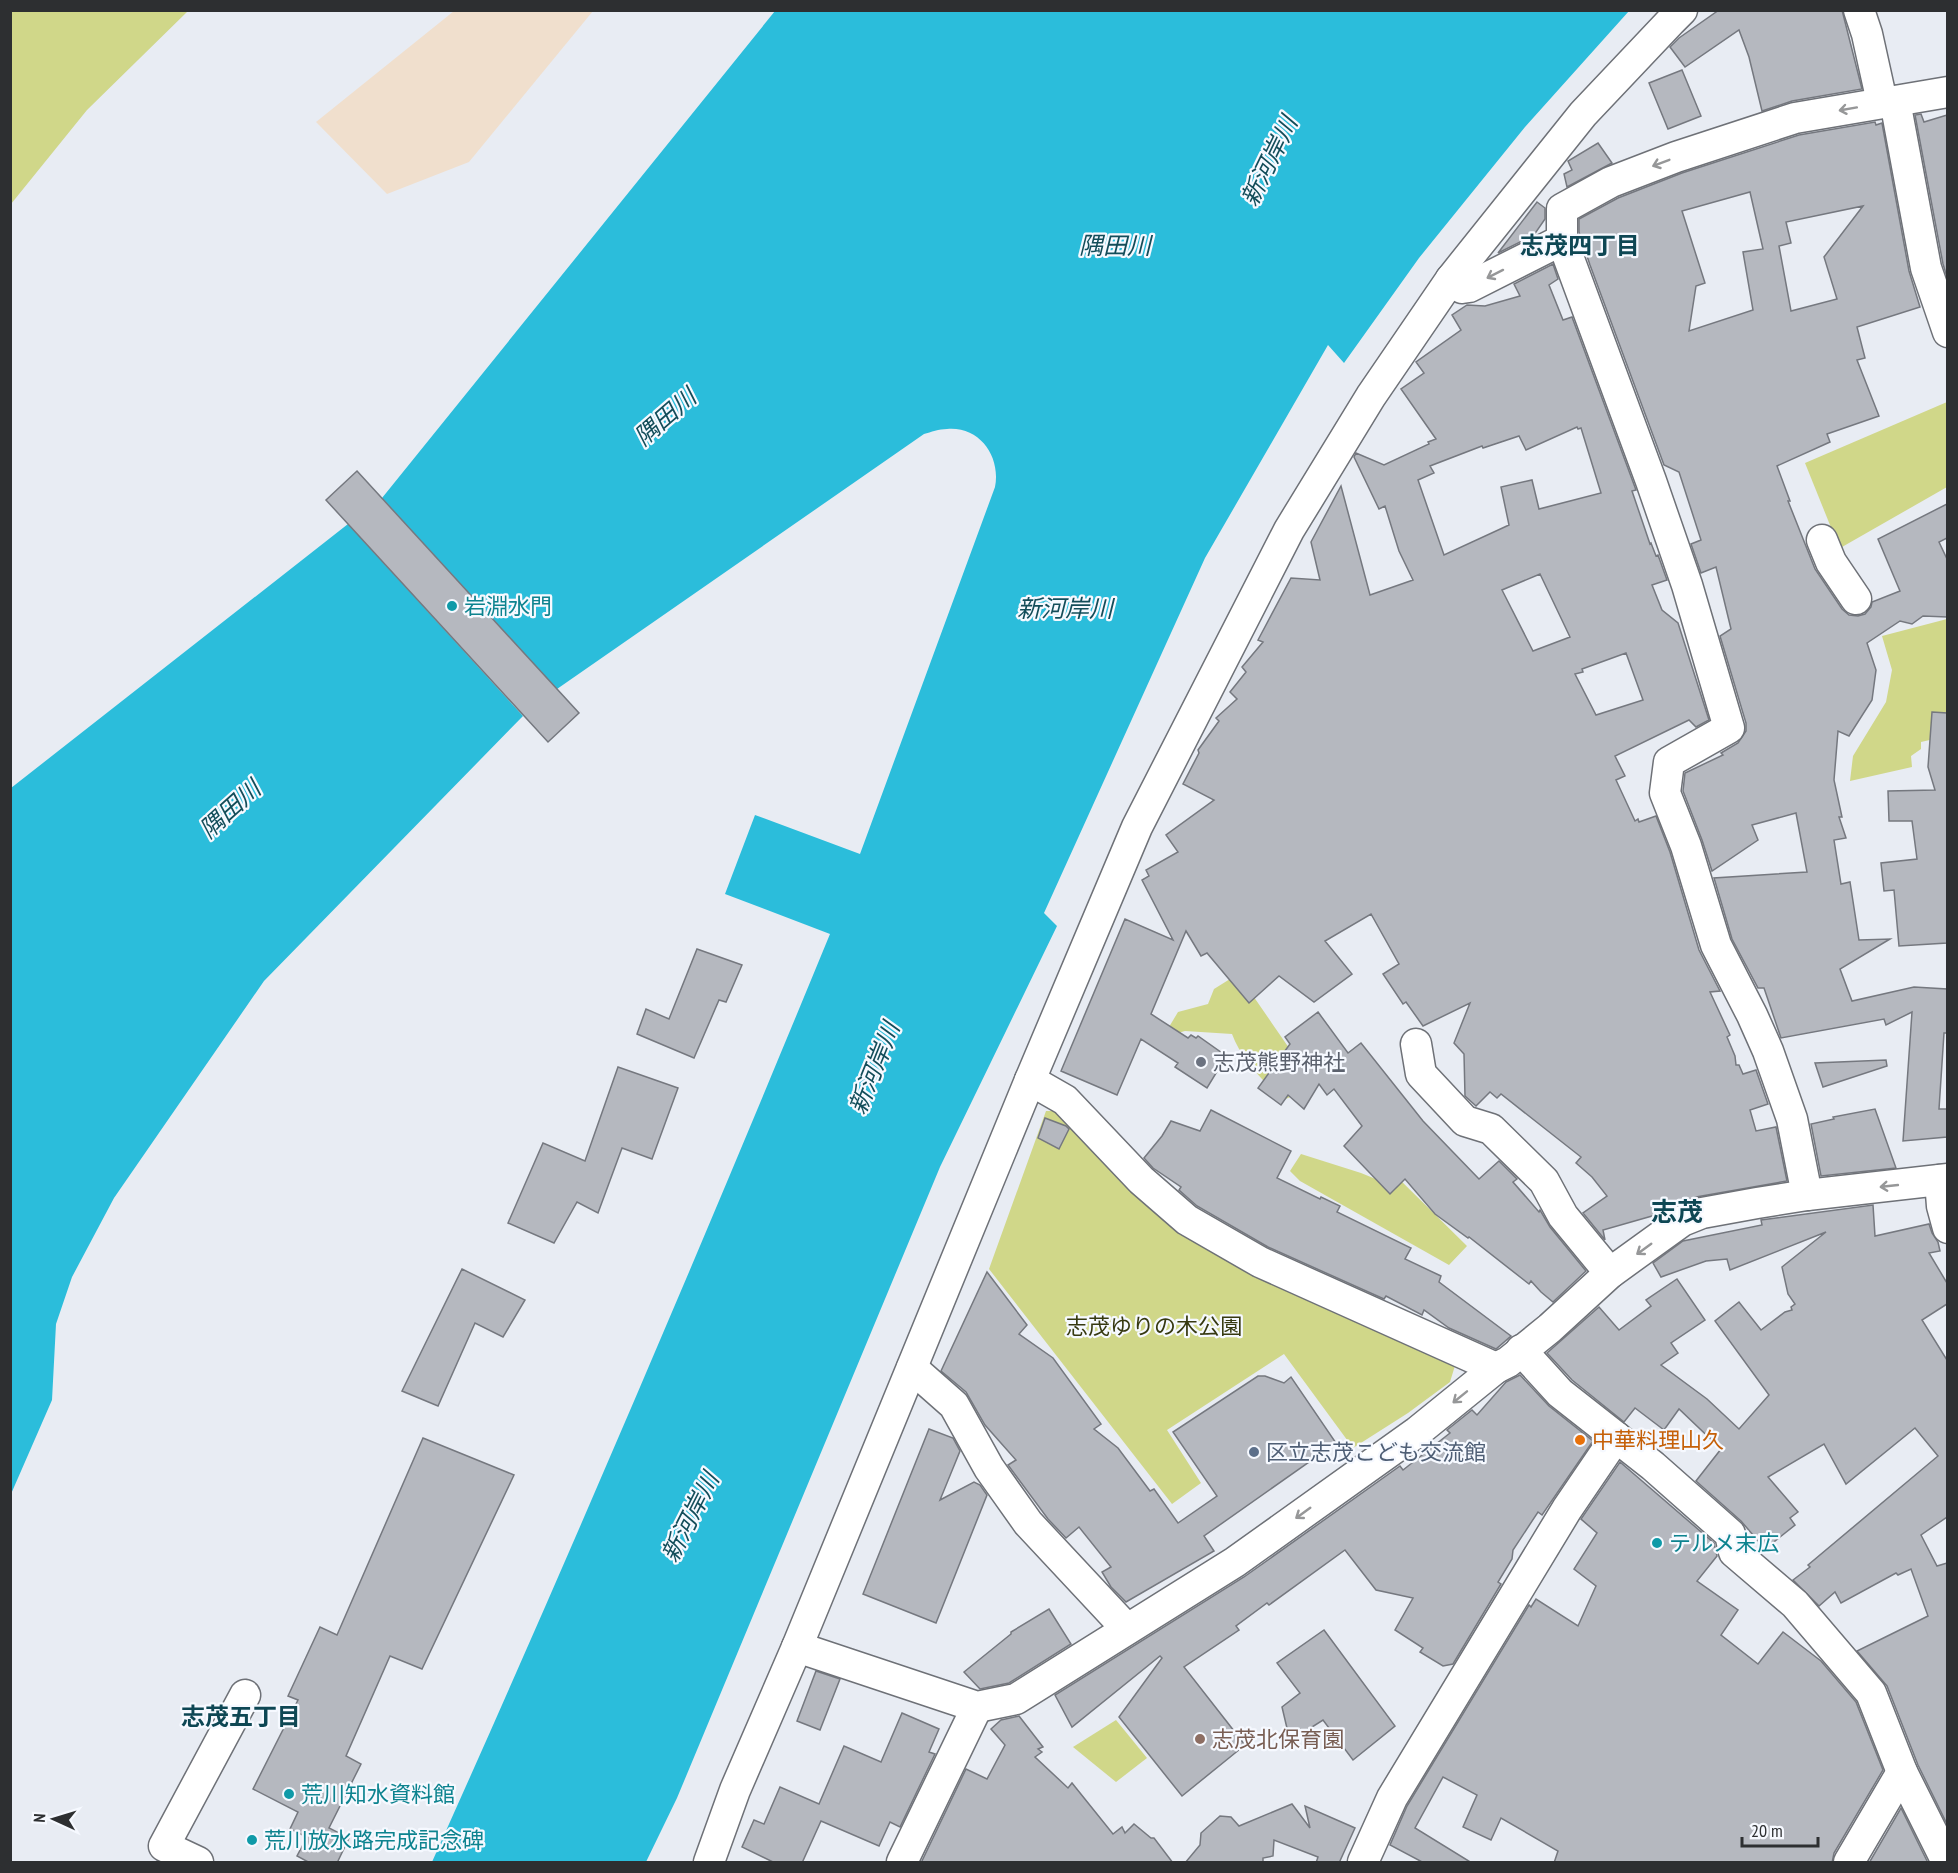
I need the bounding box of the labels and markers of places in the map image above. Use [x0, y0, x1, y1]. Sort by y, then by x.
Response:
place label: 岩淵水門 [464, 592, 552, 620]
marker: 岩淵水門 [445, 599, 459, 613]
place label: 志茂熊野神社 [1213, 1048, 1345, 1076]
marker: 志茂熊野神社 [1194, 1055, 1208, 1069]
place label: 中華料理山久 [1592, 1426, 1724, 1454]
marker: 中華料理山久 [1573, 1433, 1587, 1447]
place label: 区立志茂こども交流館 [1266, 1438, 1486, 1466]
marker: 区立志茂こども交流館 [1247, 1445, 1261, 1459]
place label: テルメ末広 [1669, 1529, 1779, 1557]
marker: テルメ末広 [1650, 1536, 1664, 1550]
place label: 志茂北保育園 [1212, 1725, 1344, 1753]
marker: 志茂北保育園 [1193, 1732, 1207, 1746]
place label: 荒川知水資料館 [301, 1780, 455, 1808]
marker: 荒川知水資料館 [282, 1787, 296, 1801]
place label: 荒川放水路完成記念碑 [264, 1826, 484, 1854]
marker: 荒川放水路完成記念碑 [245, 1833, 259, 1847]

